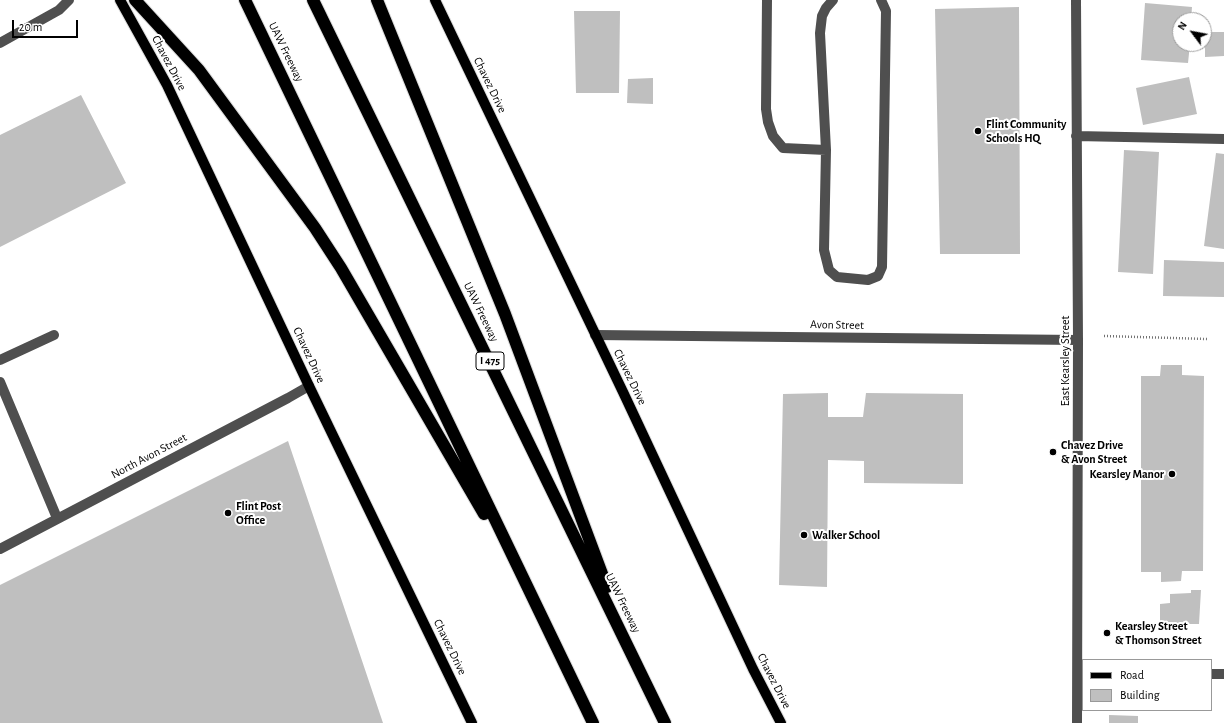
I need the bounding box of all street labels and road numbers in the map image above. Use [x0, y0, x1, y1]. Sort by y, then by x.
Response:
street label: UAW Freeway [265, 20, 307, 84]
street label: Chavez Drive [149, 33, 189, 93]
street label: Chavez Drive [470, 55, 510, 115]
street label: UAW Freeway [460, 280, 502, 344]
street label: East Kearsley Street [1058, 316, 1072, 406]
street label: Avon Street [810, 317, 864, 333]
street label: Chavez Drive [290, 325, 328, 385]
street label: Chavez Drive [610, 347, 650, 407]
road number: I 475 [476, 352, 504, 370]
street label: North Avon Street [109, 430, 189, 482]
street label: UAW Freeway [602, 571, 644, 635]
street label: Chavez Drive [430, 617, 470, 677]
street label: Chavez Drive [754, 651, 794, 711]

